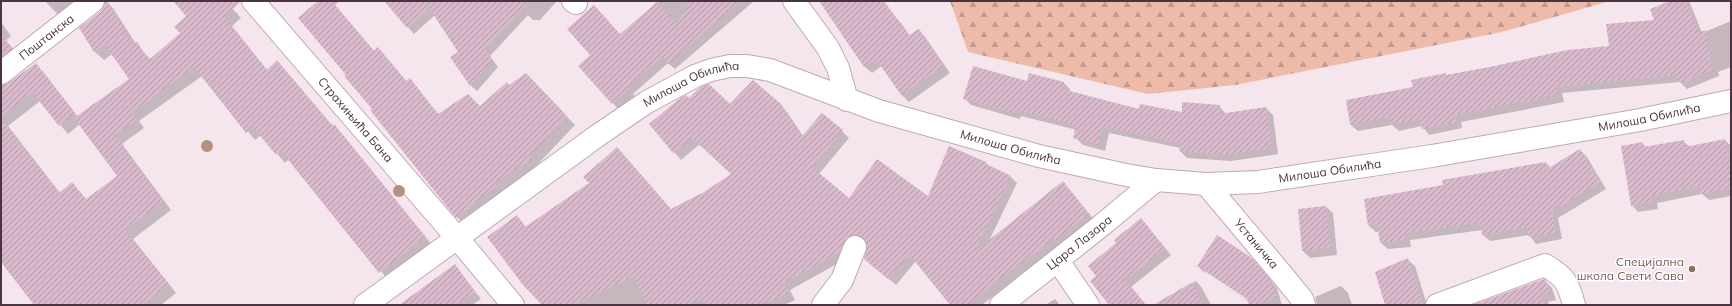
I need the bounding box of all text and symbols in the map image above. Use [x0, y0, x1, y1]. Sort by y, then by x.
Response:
street label: Поштанска [16, 11, 77, 63]
street label: Милоша Обилића [640, 58, 739, 110]
street label: Страхињића Бана [315, 74, 397, 165]
street label: Милоша Обилића [1597, 100, 1702, 134]
street label: Милоша Обилића [959, 126, 1062, 168]
street label: Милоша Обилића [1277, 156, 1382, 186]
street label: Цара Лазара [1043, 212, 1115, 273]
street label: Устаничка [1231, 214, 1282, 272]
place label: Специјална школа Свети Сава [1577, 254, 1684, 283]
marker: Специјална школа Свети Сава [1687, 264, 1697, 274]

